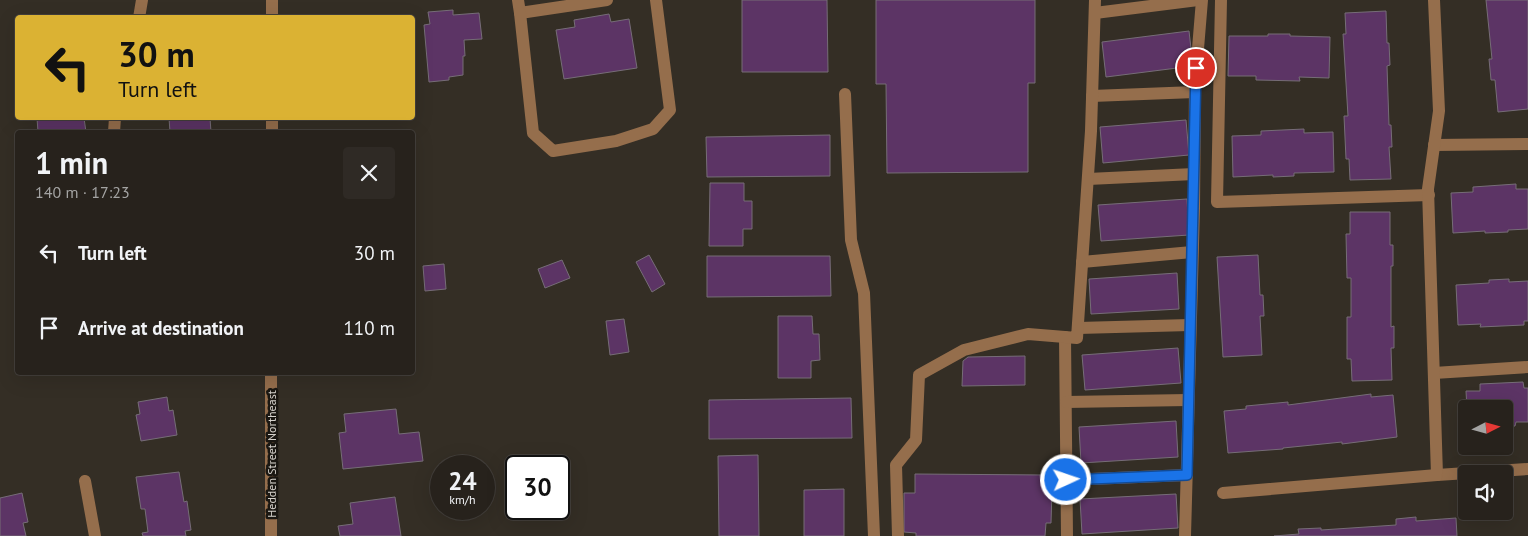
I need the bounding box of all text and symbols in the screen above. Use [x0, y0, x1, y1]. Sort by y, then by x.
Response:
text: 30 m [118, 31, 195, 77]
icon: left [35, 35, 100, 100]
pin [1175, 47, 1217, 89]
icon: arrive [1182, 54, 1210, 82]
text: Turn left [118, 75, 197, 103]
text: 1 min [35, 143, 108, 182]
button: close [343, 147, 395, 199]
text: 140 m · 17:23 [35, 182, 130, 202]
icon: left [35, 239, 63, 267]
text: Turn left [78, 241, 147, 265]
text: 30 m [354, 241, 395, 265]
icon: arrive [35, 314, 63, 342]
text: Arrive at destination [78, 316, 244, 340]
text: 110 m [343, 316, 395, 340]
street label: Hedden Street Northeast [264, 390, 279, 518]
north arrow [1458, 400, 1512, 455]
map controls [1458, 400, 1513, 520]
position arrow [1039, 453, 1091, 505]
speed limit sign: 30 [505, 455, 570, 520]
text: 24 [448, 465, 477, 497]
button: sound [1458, 465, 1513, 520]
text: km/h [449, 492, 476, 507]

